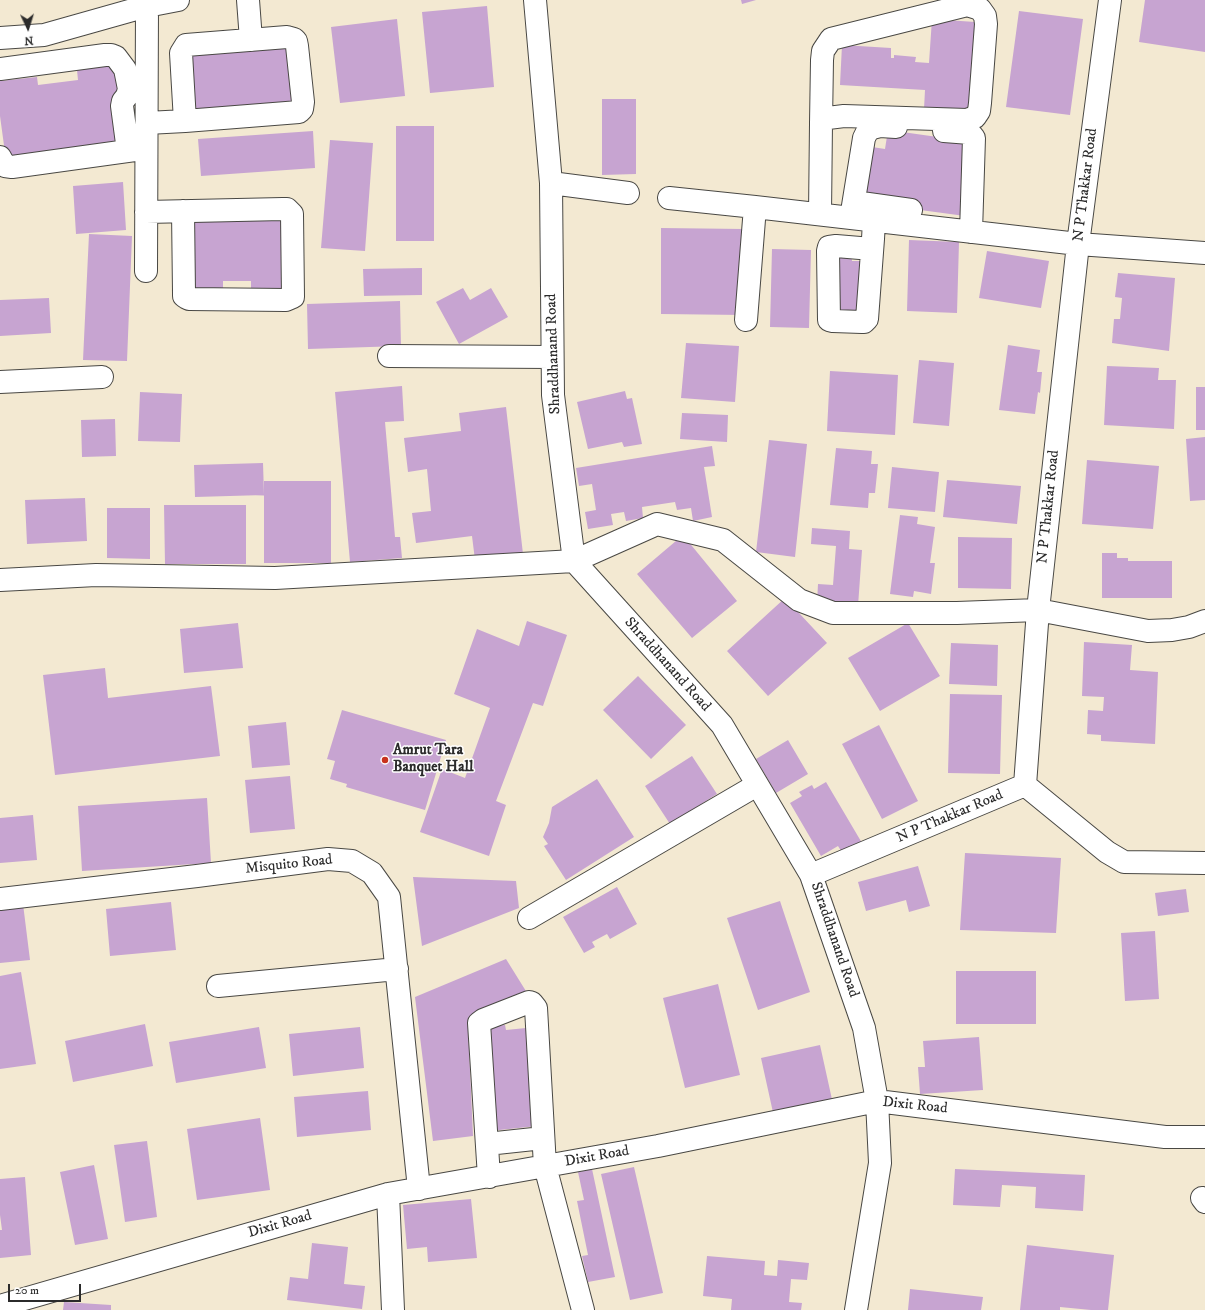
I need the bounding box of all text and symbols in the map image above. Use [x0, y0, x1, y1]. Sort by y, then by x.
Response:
north arrow [8, 8, 48, 48]
text: N [24, 33, 34, 47]
street label: N P Thakkar Road [1070, 127, 1102, 243]
street label: Shraddhanand Road [543, 293, 565, 415]
street label: N P Thakkar Road [1034, 449, 1064, 565]
street label: Shraddhanand Road [620, 614, 714, 716]
place label: Amrut Tara Banquet Hall [393, 742, 474, 777]
marker: Amrut Tara Banquet Hall [380, 755, 390, 765]
street label: N P Thakkar Road [894, 786, 1006, 848]
street label: Misquito Road [245, 851, 333, 879]
street label: Shraddhanand Road [806, 880, 862, 1000]
street label: Dixit Road [882, 1094, 948, 1118]
street label: Dixit Road [563, 1142, 631, 1172]
street label: Dixit Road [246, 1207, 314, 1243]
scale bar [10, 1276, 83, 1302]
text: 20 m [15, 1283, 39, 1298]

